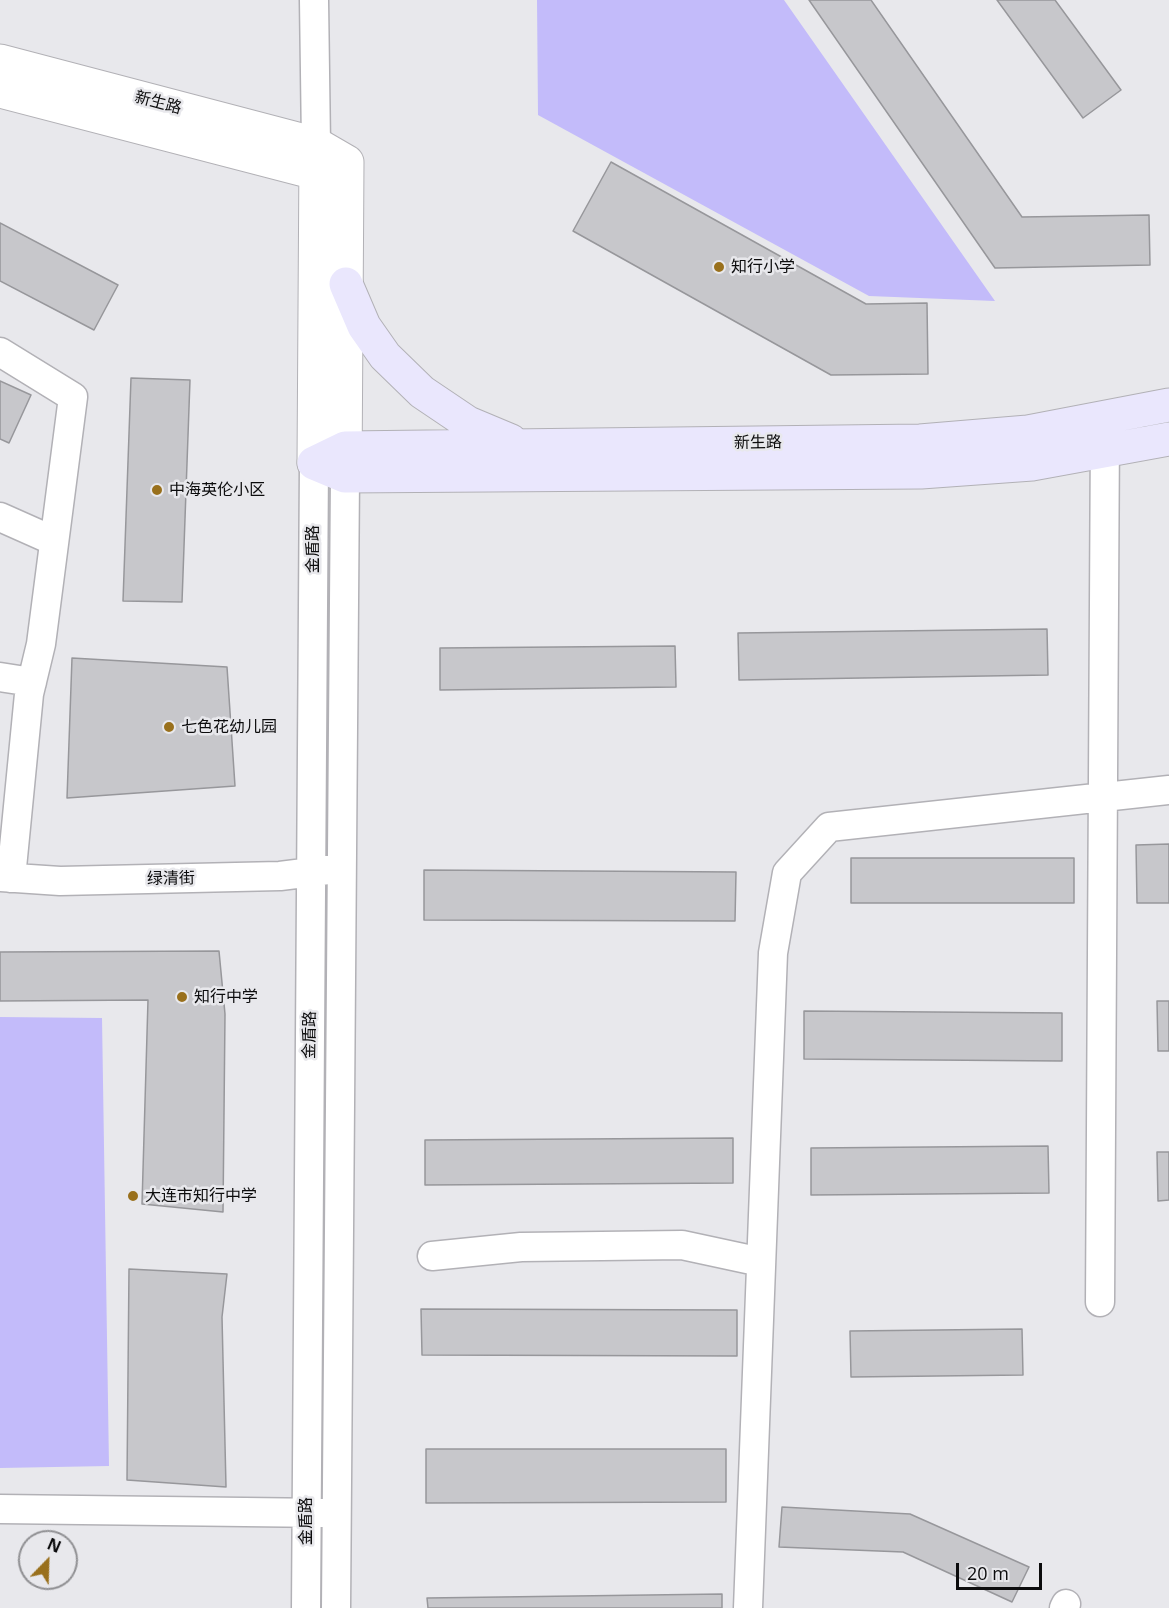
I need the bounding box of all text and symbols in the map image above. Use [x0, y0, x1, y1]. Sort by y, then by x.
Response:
street label: 新生路 [132, 88, 184, 118]
place label: 知行小学 [731, 257, 795, 277]
marker: 知行小学 [712, 260, 726, 274]
street label: 新生路 [734, 433, 782, 453]
place label: 中海英伦小区 [169, 480, 265, 500]
marker: 中海英伦小区 [150, 483, 164, 497]
street label: 金盾路 [303, 525, 323, 573]
place label: 七色花幼儿园 [181, 717, 277, 737]
marker: 七色花幼儿园 [162, 720, 176, 734]
street label: 绿清街 [147, 869, 195, 889]
place label: 知行中学 [194, 987, 258, 1007]
marker: 知行中学 [175, 990, 189, 1004]
street label: 金盾路 [300, 1011, 320, 1059]
place label: 大连市知行中学 [145, 1186, 257, 1206]
marker: 大连市知行中学 [126, 1189, 140, 1203]
street label: 金盾路 [296, 1497, 316, 1545]
north arrow [18, 1530, 78, 1590]
text: N [44, 1533, 65, 1558]
scale bar [959, 1551, 1044, 1589]
text: 20 m [967, 1561, 1009, 1585]

